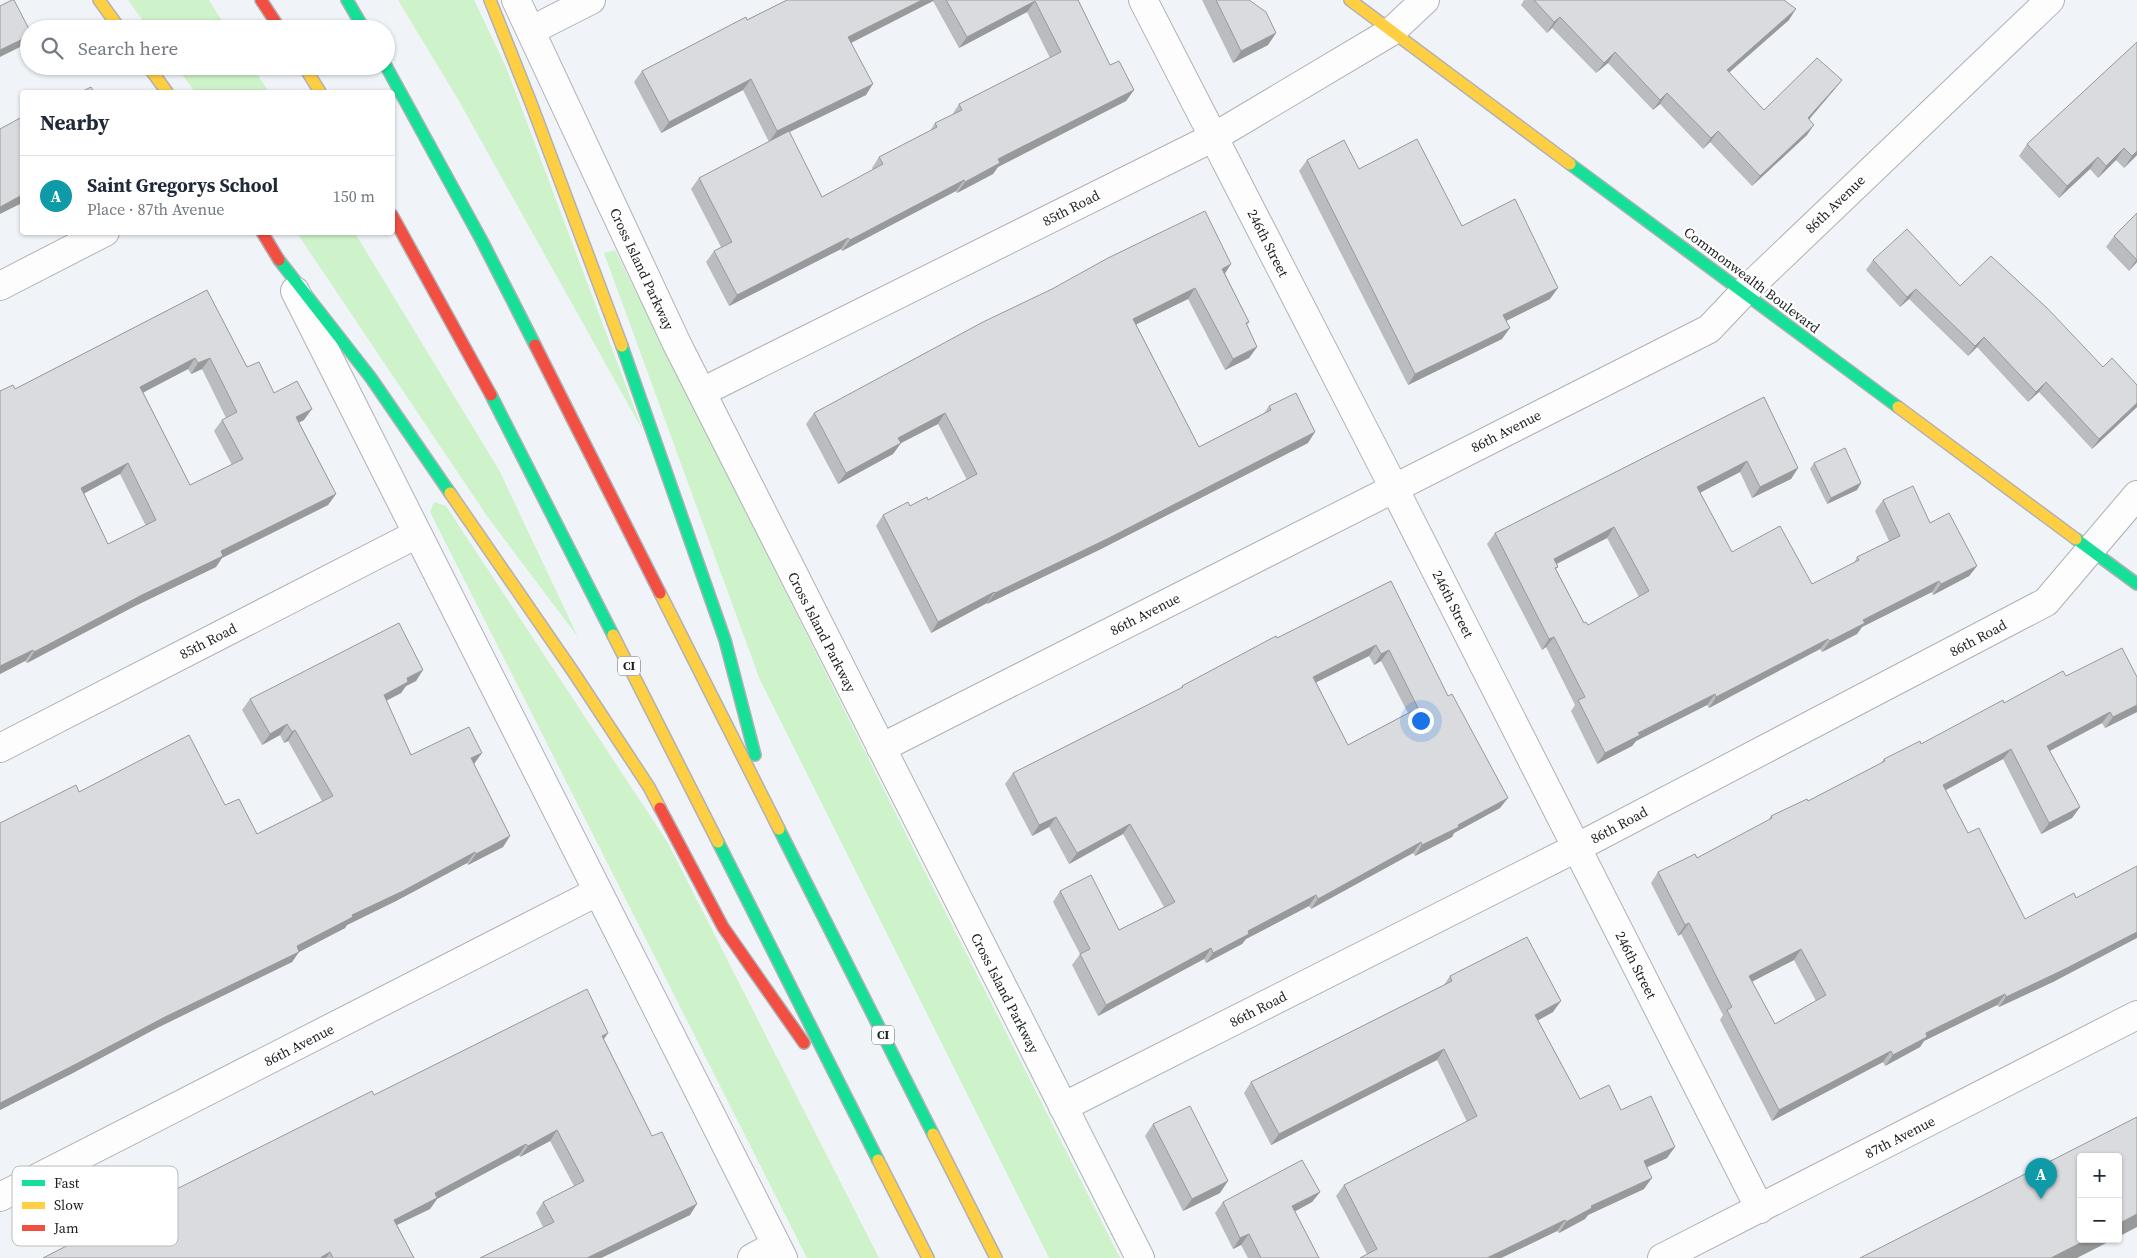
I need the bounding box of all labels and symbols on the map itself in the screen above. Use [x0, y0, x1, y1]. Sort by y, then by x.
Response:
street label: 86th Avenue [1801, 170, 1869, 238]
street label: 85th Road [1039, 185, 1103, 231]
street label: Cross Island Parkway [605, 205, 679, 334]
street label: 246th Street [1242, 206, 1294, 281]
street label: Commonwealth Boulevard [1680, 222, 1824, 338]
street label: 86th Avenue [1468, 405, 1544, 457]
street label: 246th Street [1427, 567, 1479, 642]
street label: Cross Island Parkway [783, 568, 861, 696]
street label: 86th Avenue [1107, 588, 1183, 640]
street label: 86th Road [1946, 615, 2010, 661]
street label: 85th Road [176, 618, 240, 664]
road number: CI [618, 656, 640, 676]
your location [1408, 708, 1434, 734]
street label: 86th Road [1587, 802, 1651, 848]
street label: 246th Street [1610, 928, 1662, 1003]
street label: Cross Island Parkway [966, 929, 1044, 1057]
street label: 86th Road [1226, 986, 1290, 1032]
street label: 86th Avenue [261, 1019, 337, 1071]
road number: CI [872, 1026, 894, 1044]
street label: 87th Avenue [1862, 1111, 1938, 1163]
pin: A [2025, 1158, 2057, 1199]
legend [12, 1166, 178, 1246]
text: Fast [54, 1173, 80, 1193]
text: Slow [54, 1195, 84, 1215]
text: Jam [53, 1218, 79, 1238]

